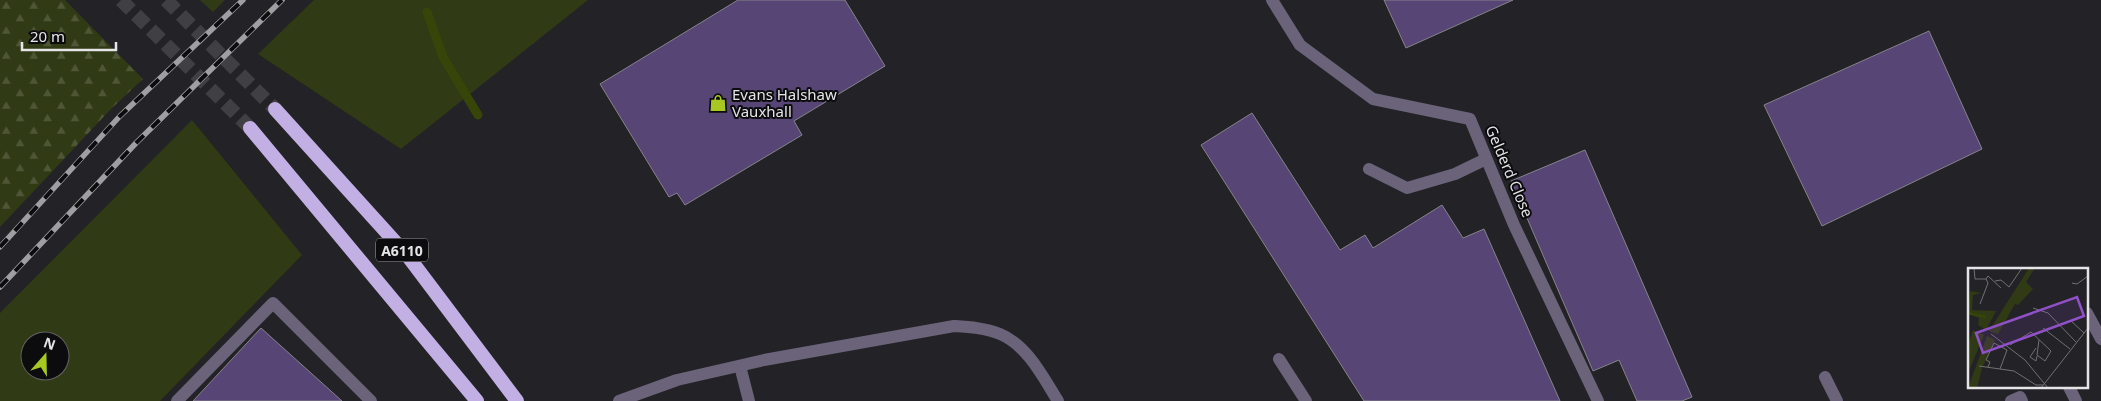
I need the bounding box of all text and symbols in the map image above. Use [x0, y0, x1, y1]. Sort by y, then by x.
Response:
scale bar [22, 20, 116, 52]
text: 20 m [30, 26, 65, 46]
place label: Evans Halshaw Vauxhall [732, 84, 837, 121]
shop icon: Evans Halshaw Vauxhall [708, 93, 728, 113]
street label: Gelderd Close [1482, 122, 1538, 220]
road number: A6110 [376, 238, 428, 262]
inset map [1968, 268, 2088, 388]
north arrow [20, 331, 70, 381]
text: N [41, 332, 58, 354]

